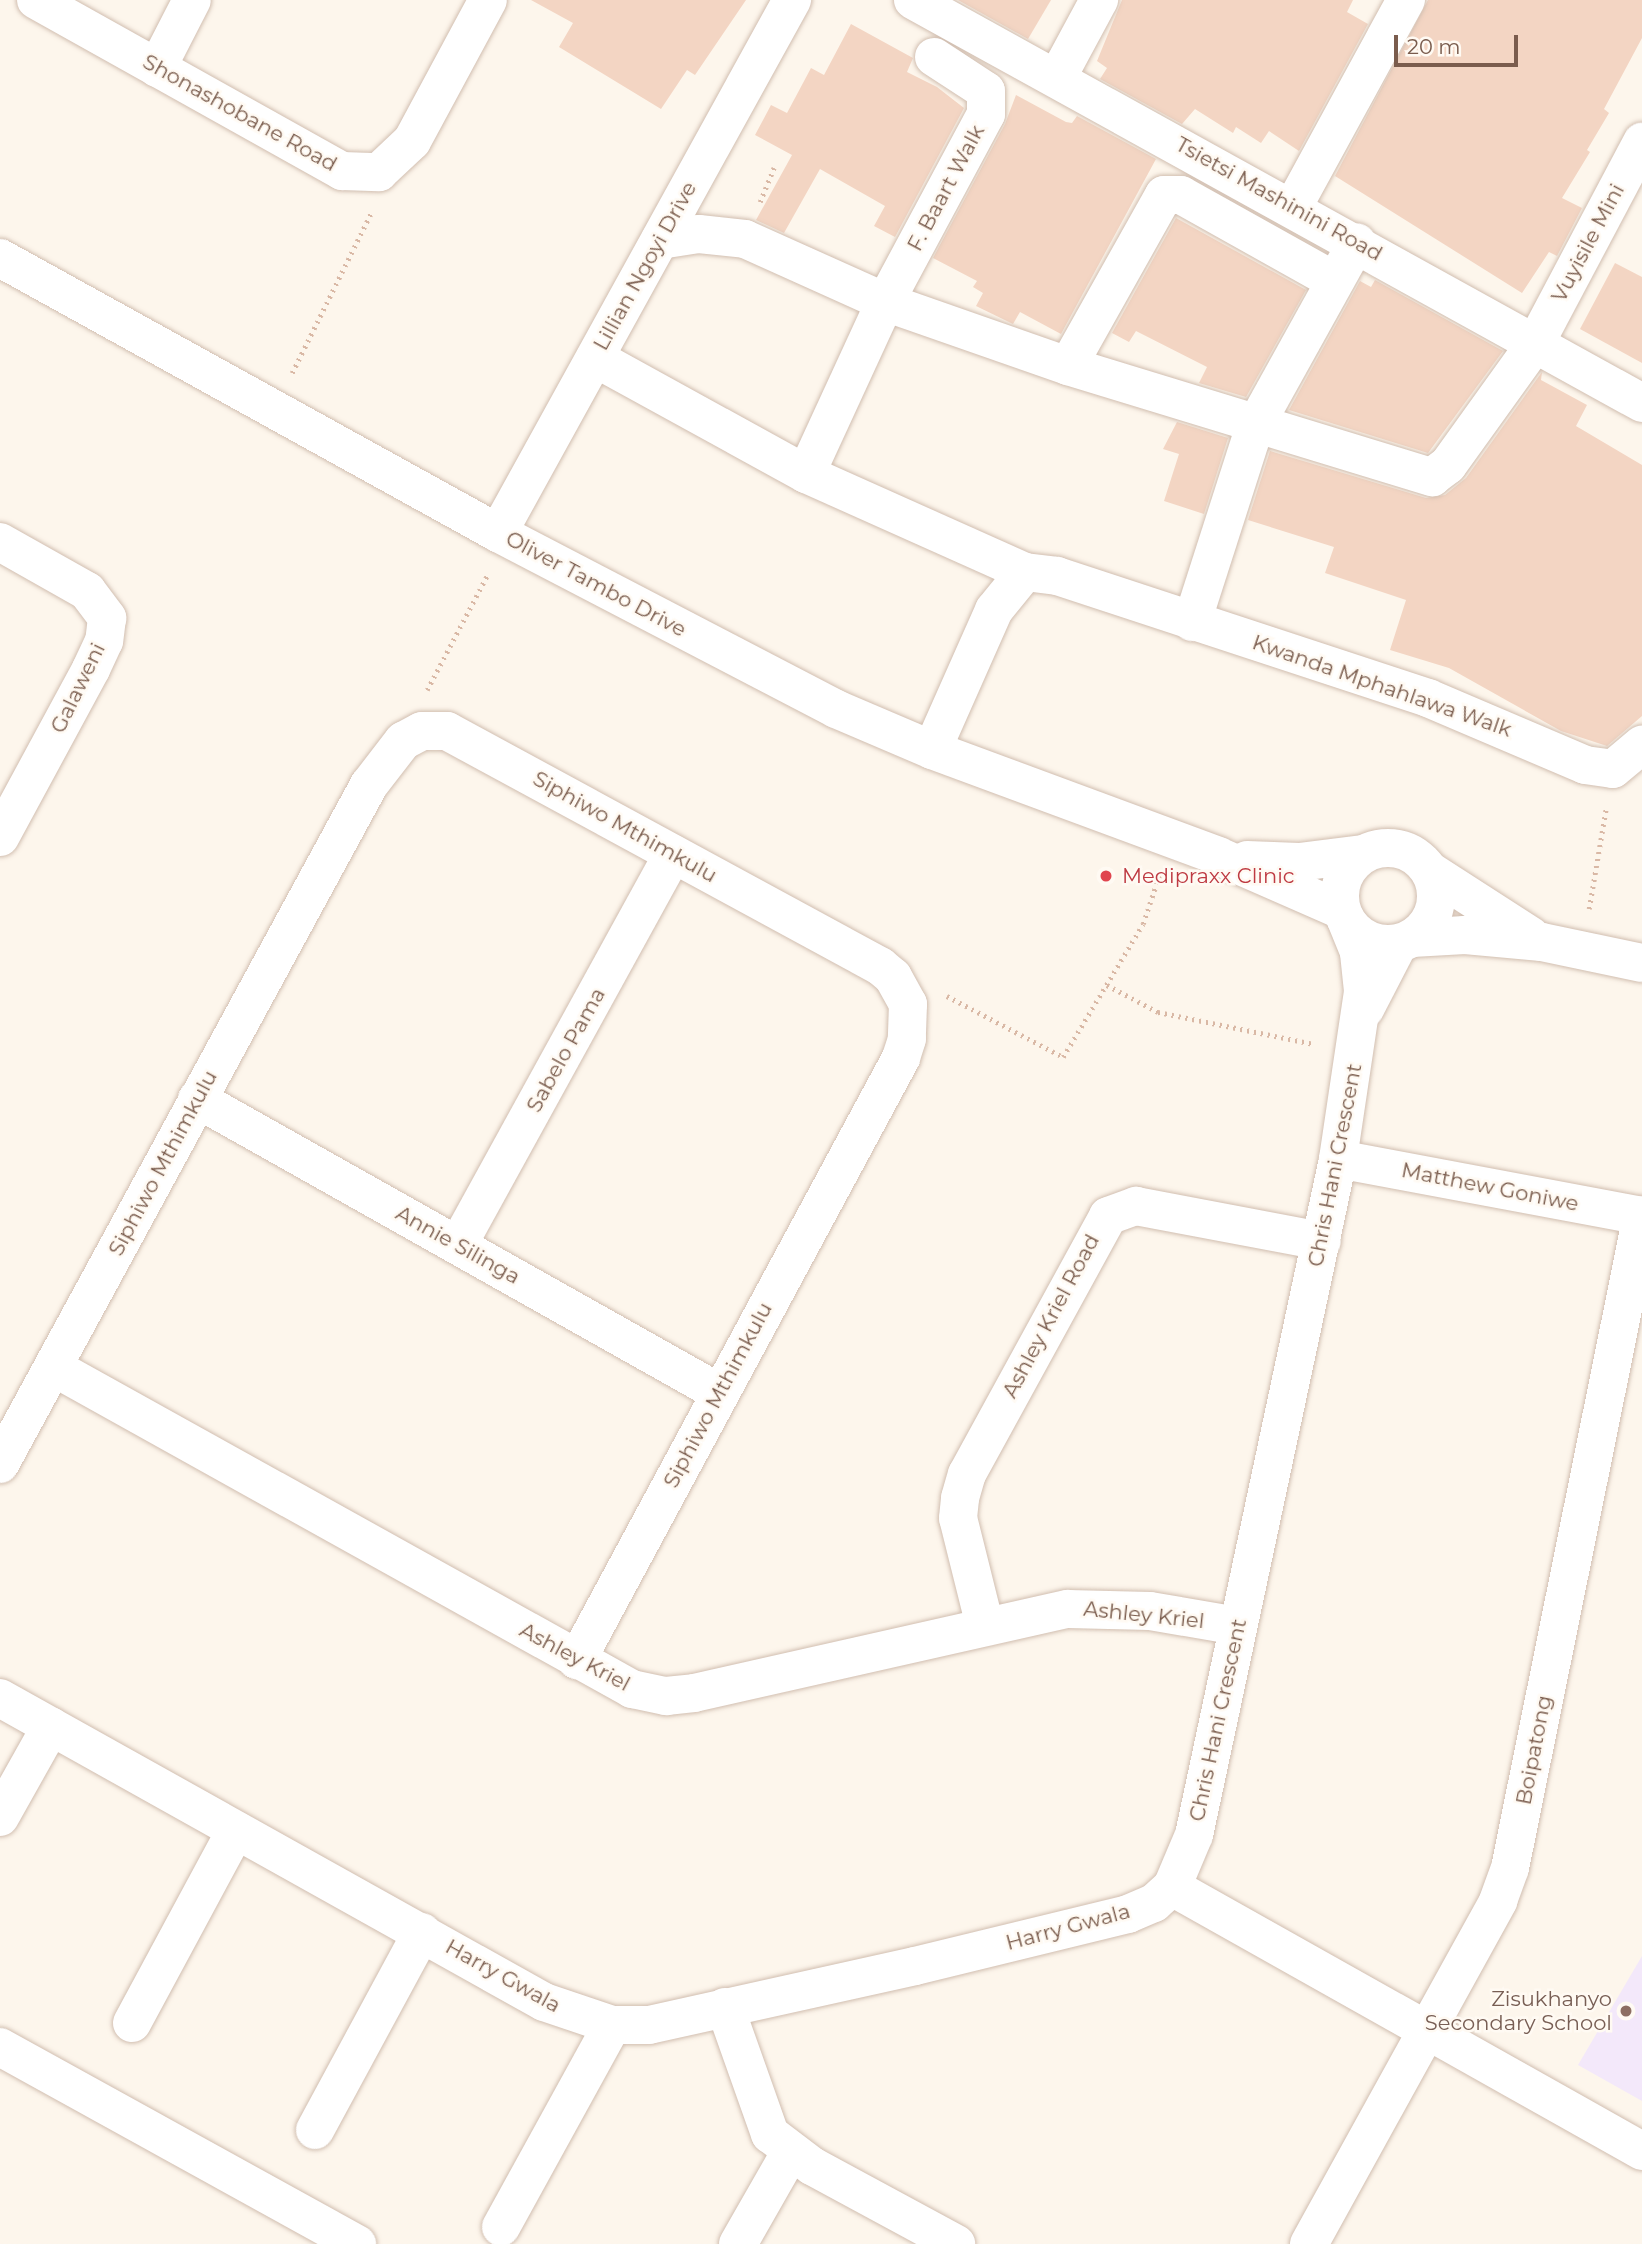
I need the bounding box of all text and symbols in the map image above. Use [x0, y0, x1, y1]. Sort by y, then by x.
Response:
scale bar [1397, 21, 1521, 65]
text: 20 m [1407, 34, 1461, 59]
street label: Shonashobane Road [138, 49, 342, 177]
street label: F. Baart Walk [902, 121, 990, 255]
street label: Tsietsi Mashinini Road [1171, 132, 1387, 266]
street label: Lillian Ngoyi Drive [588, 177, 702, 355]
street label: Vuyisile Mini [1546, 180, 1630, 306]
street label: Oliver Tambo Drive [502, 526, 690, 642]
street label: Kwanda Mphahlawa Walk [1249, 630, 1515, 742]
street label: Galaweni [45, 639, 111, 737]
street label: Siphiwo Mthimkulu [529, 766, 721, 888]
place label: Medipraxx Clinic [1122, 863, 1295, 889]
marker: Medipraxx Clinic [1096, 866, 1116, 886]
street label: Sabelo Pama [521, 983, 611, 1117]
street label: Chris Hani Crescent [1303, 1061, 1367, 1269]
street label: Siphiwo Mthimkulu [103, 1066, 223, 1260]
street label: Matthew Goniwe [1399, 1157, 1581, 1217]
street label: Annie Silinga [391, 1200, 525, 1290]
street label: Ashley Kriel Road [997, 1230, 1105, 1402]
street label: Siphiwo Mthimkulu [658, 1298, 778, 1492]
street label: Ashley Kriel [1082, 1596, 1206, 1634]
street label: Chris Hani Crescent [1184, 1616, 1252, 1824]
street label: Ashley Kriel [515, 1617, 635, 1697]
street label: Boipatong [1511, 1693, 1557, 1807]
street label: Harry Gwala [1003, 1898, 1133, 1956]
street label: Harry Gwala [441, 1934, 565, 2018]
place label: Zisukhanyo Secondary School [1425, 1986, 1612, 2036]
marker: Zisukhanyo Secondary School [1618, 2003, 1634, 2019]

